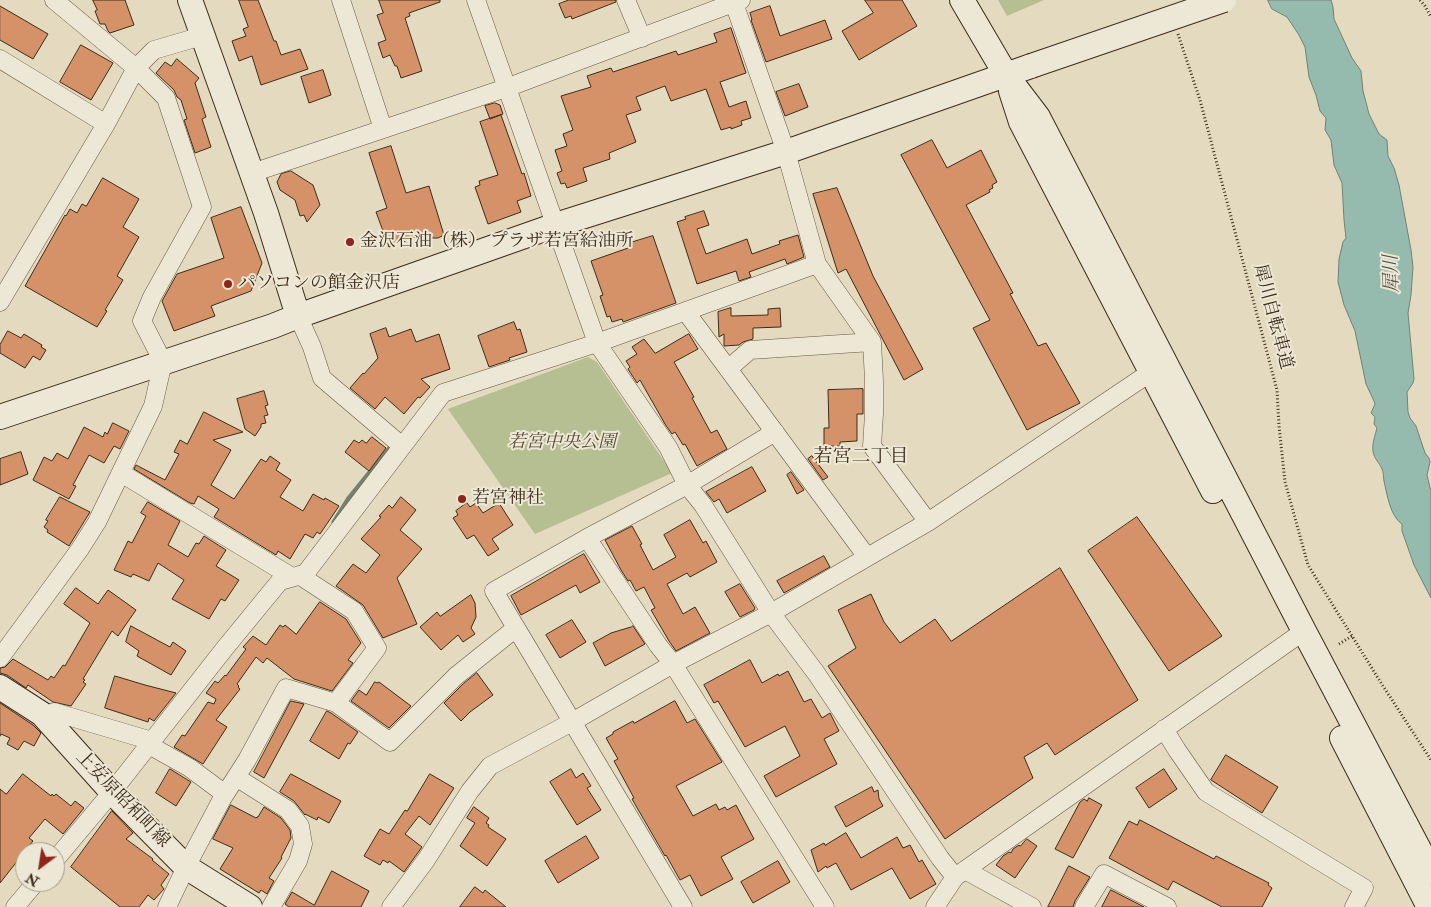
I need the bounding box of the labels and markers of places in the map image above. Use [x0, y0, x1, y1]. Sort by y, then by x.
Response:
place label: 金沢石油（株） プラザ若宮給油所 [360, 231, 634, 253]
marker: 金沢石油（株） プラザ若宮給油所 [344, 236, 356, 248]
place label: パソコンの館金沢店 [238, 273, 400, 295]
marker: パソコンの館金沢店 [222, 278, 234, 290]
place label: 若宮神社 [472, 488, 544, 510]
marker: 若宮神社 [456, 493, 468, 505]

